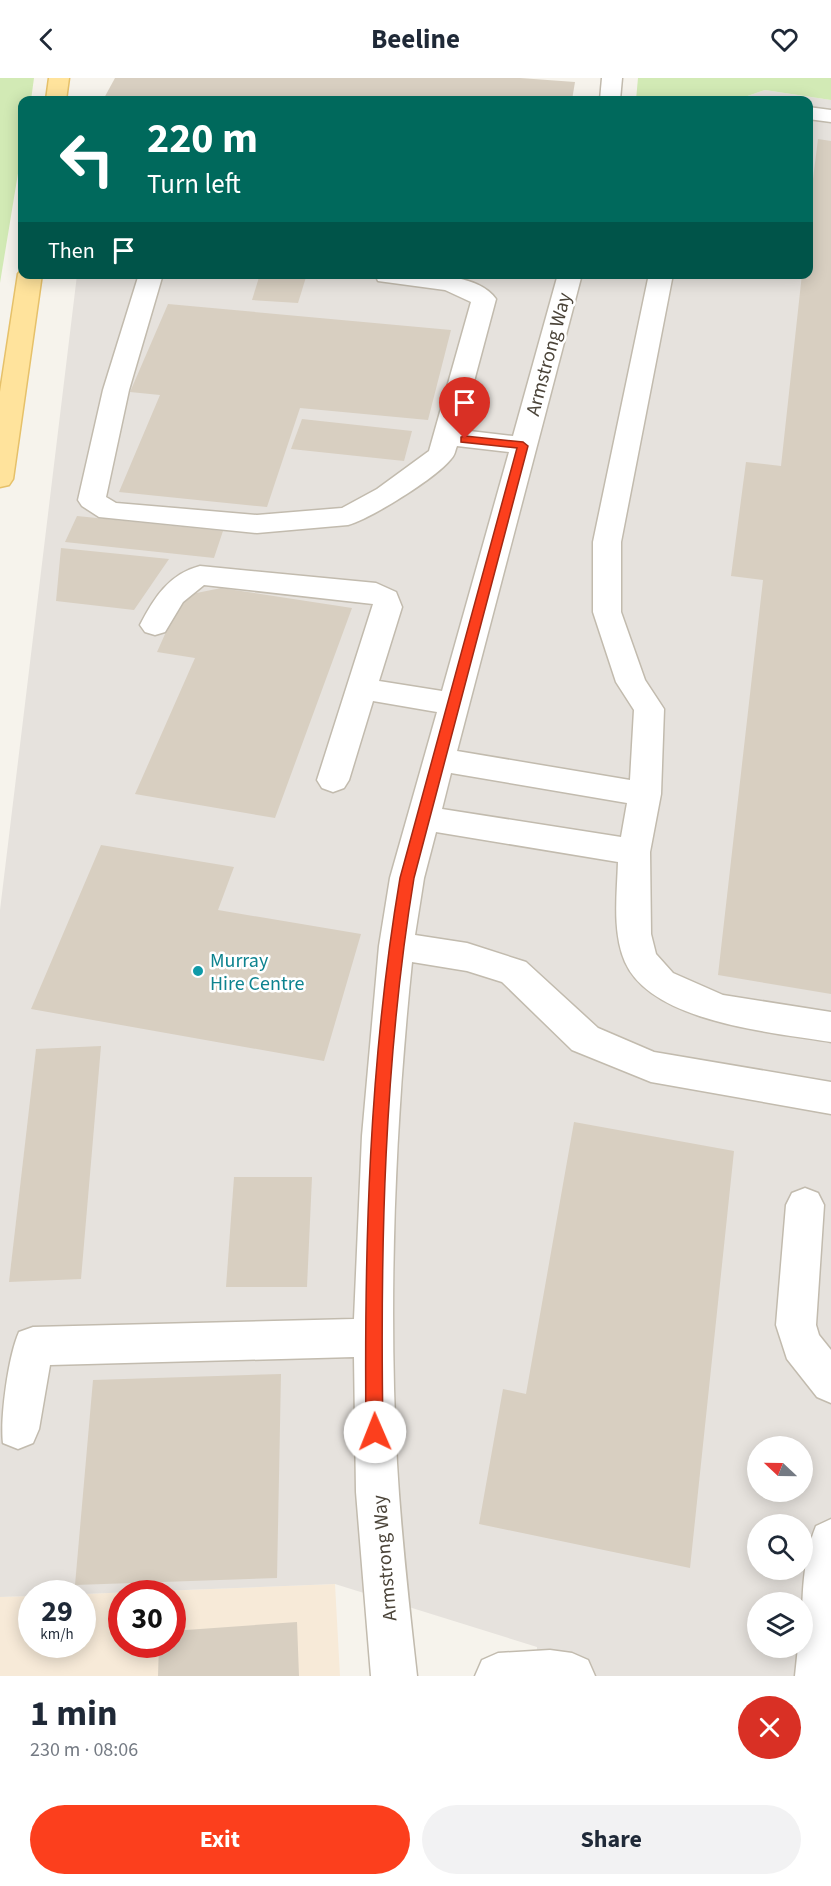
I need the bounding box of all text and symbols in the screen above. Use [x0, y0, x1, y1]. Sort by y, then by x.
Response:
text: Beeline [371, 20, 460, 59]
icon: back [30, 23, 63, 56]
icon: heart [768, 23, 801, 56]
text: 220 m [147, 109, 258, 169]
icon: left [48, 120, 126, 198]
text: Turn left [147, 165, 241, 204]
icon: arrive [107, 234, 140, 267]
text: Then [48, 235, 95, 267]
street label: Armstrong Way [519, 289, 579, 419]
pin [439, 377, 490, 439]
icon: arrive [448, 386, 481, 419]
place label: Murray Hire Centre [210, 947, 304, 998]
marker: Murray Hire Centre [191, 964, 205, 978]
position arrow [343, 1400, 407, 1464]
north arrow [747, 1436, 813, 1502]
map controls [747, 1436, 813, 1658]
street label: Armstrong Way [365, 1493, 404, 1622]
button: search [747, 1514, 813, 1580]
speed limit sign: 30 [108, 1580, 186, 1658]
text: 29 [41, 1590, 73, 1633]
button: layers [747, 1592, 813, 1658]
text: km/h [40, 1624, 74, 1645]
text: 1 min [30, 1688, 118, 1739]
button: close [738, 1696, 801, 1759]
text: 230 m · 08:06 [30, 1736, 138, 1764]
button: Exit [30, 1805, 410, 1874]
button: Share [422, 1805, 801, 1874]

